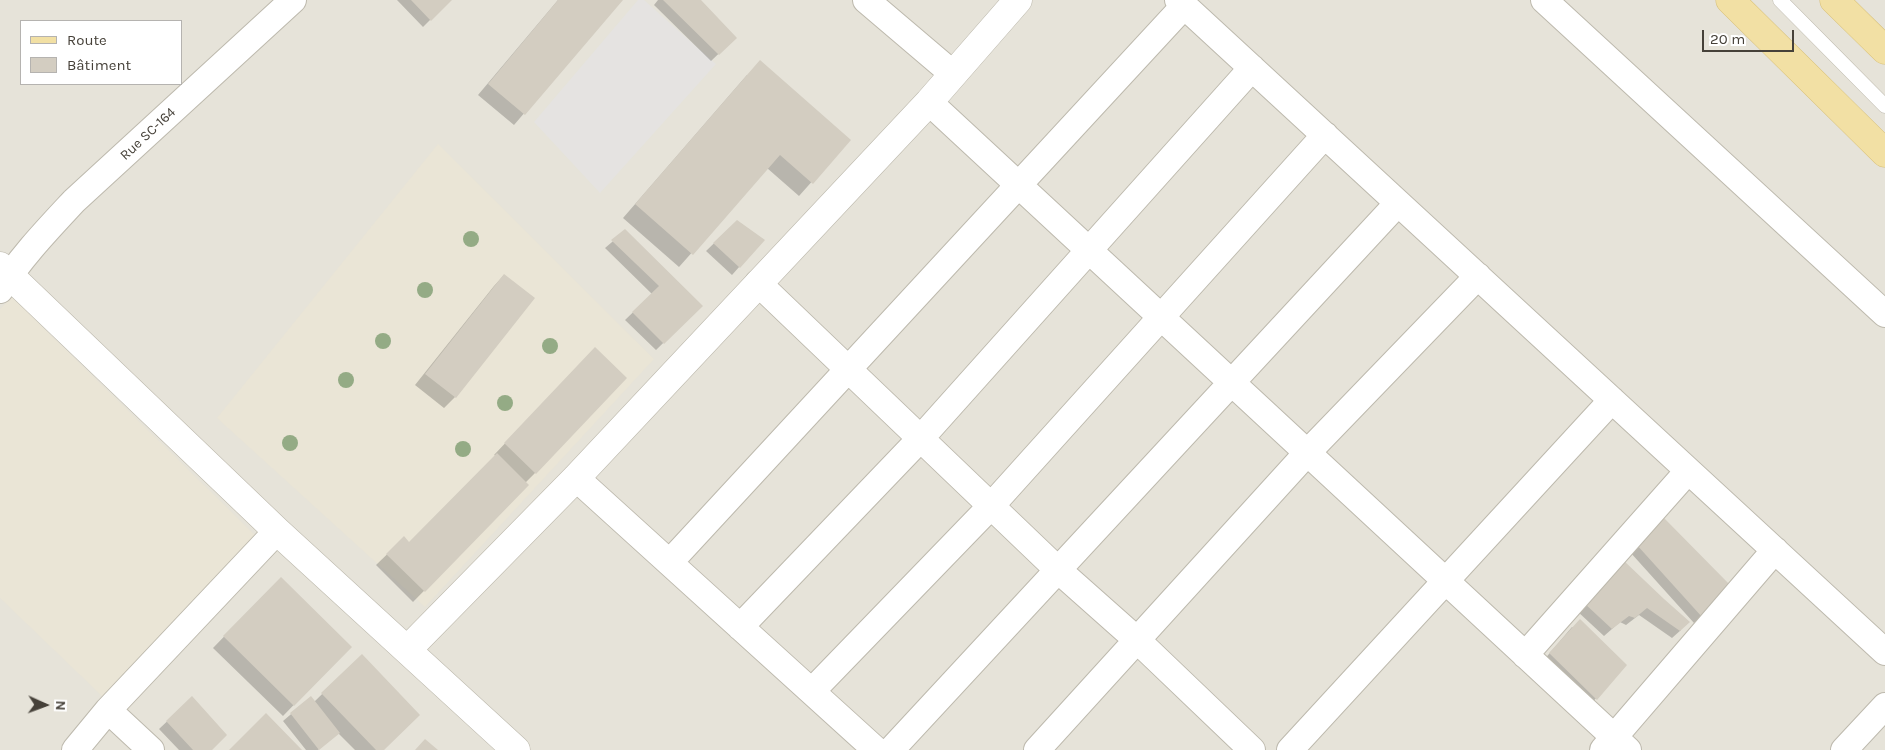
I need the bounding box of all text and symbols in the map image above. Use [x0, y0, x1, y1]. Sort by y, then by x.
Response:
legend [20, 20, 182, 85]
scale bar [1705, 20, 1798, 52]
text: 20 m [1710, 30, 1745, 48]
text: Route [67, 31, 107, 49]
text: Bâtiment [67, 56, 131, 74]
street label: Rue SC-164 [117, 104, 179, 164]
north arrow [20, 680, 70, 730]
text: N [52, 700, 69, 711]

